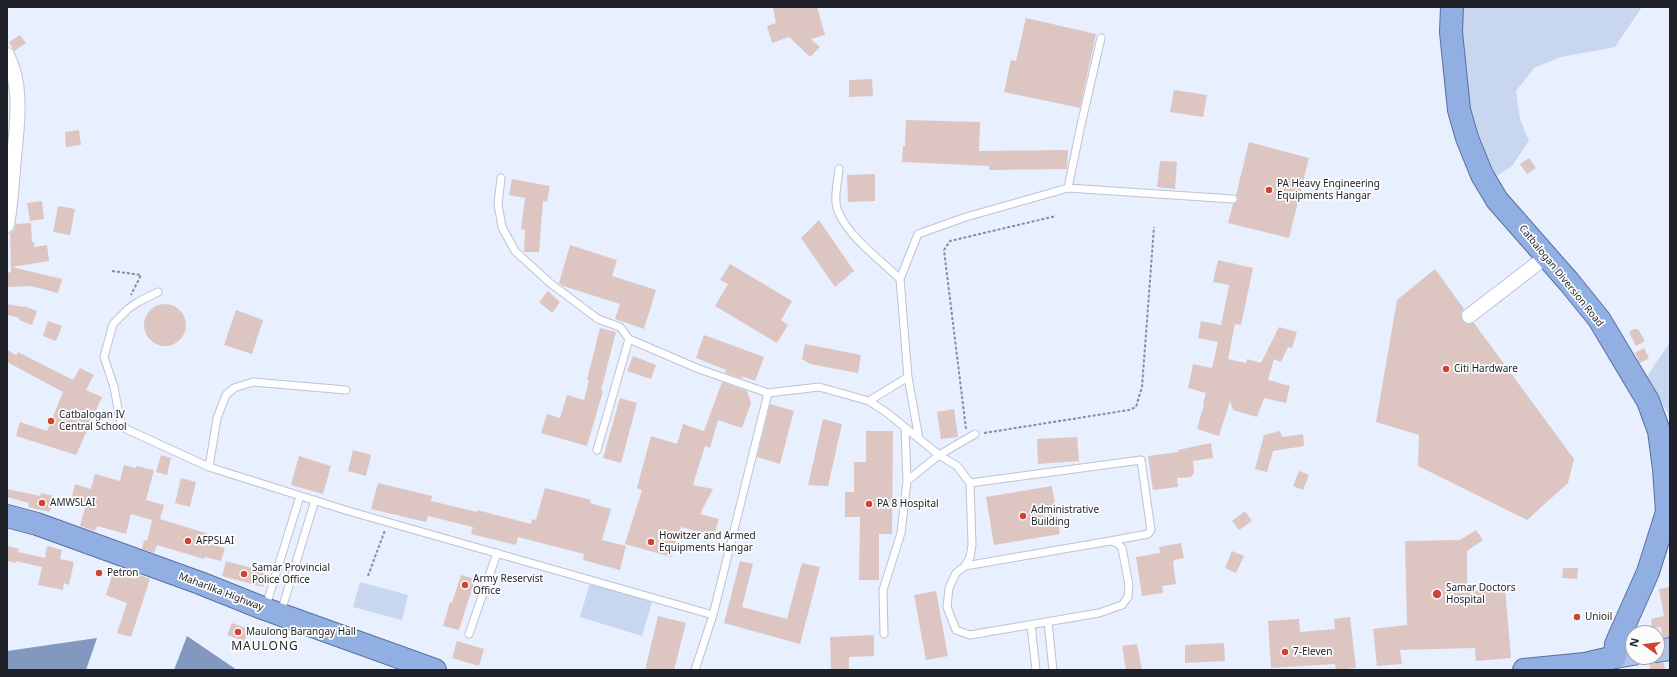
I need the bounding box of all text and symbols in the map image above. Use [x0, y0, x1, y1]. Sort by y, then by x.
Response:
place label: PA Heavy Engineering Equipments Hangar [1277, 178, 1380, 202]
marker: PA Heavy Engineering Equipments Hangar [1264, 185, 1274, 195]
street label: Catbalogan Diversion Road [1516, 223, 1606, 329]
place label: Citi Hardware [1454, 363, 1518, 375]
marker: Citi Hardware [1441, 364, 1451, 374]
place label: Catbalogan IV Central School [59, 409, 127, 432]
marker: Catbalogan IV Central School [46, 416, 56, 426]
place label: AMWSLAI [50, 497, 95, 509]
marker: AMWSLAI [37, 498, 47, 508]
place label: PA 8 Hospital [877, 498, 939, 510]
marker: PA 8 Hospital [864, 499, 874, 509]
place label: Administrative Building [1031, 504, 1099, 528]
marker: Administrative Building [1018, 511, 1028, 521]
place label: Howitzer and Armed Equipments Hangar [659, 530, 756, 554]
place label: AFPSLAI [196, 535, 234, 547]
marker: AFPSLAI [183, 536, 193, 546]
marker: Howitzer and Armed Equipments Hangar [646, 537, 656, 547]
place label: Samar Provincial Police Office [252, 562, 330, 586]
place label: Petron [107, 567, 138, 579]
marker: Petron [94, 568, 104, 578]
marker: Samar Provincial Police Office [239, 569, 249, 579]
street label: Maharlika Highway [177, 570, 265, 614]
place label: Army Reservist Office [473, 573, 543, 596]
marker: Army Reservist Office [460, 580, 470, 590]
place label: Samar Doctors Hospital [1446, 582, 1516, 606]
marker: Samar Doctors Hospital [1431, 588, 1443, 600]
place label: Unioil [1585, 611, 1612, 623]
marker: Unioil [1572, 612, 1582, 622]
north arrow [1625, 625, 1665, 665]
place label: Maulong Barangay Hall [246, 626, 356, 638]
marker: Maulong Barangay Hall [233, 627, 243, 637]
text: N [1625, 636, 1642, 648]
district label: MAULONG [231, 640, 299, 654]
place label: 7-Eleven [1293, 646, 1332, 658]
marker: 7-Eleven [1280, 647, 1290, 657]

